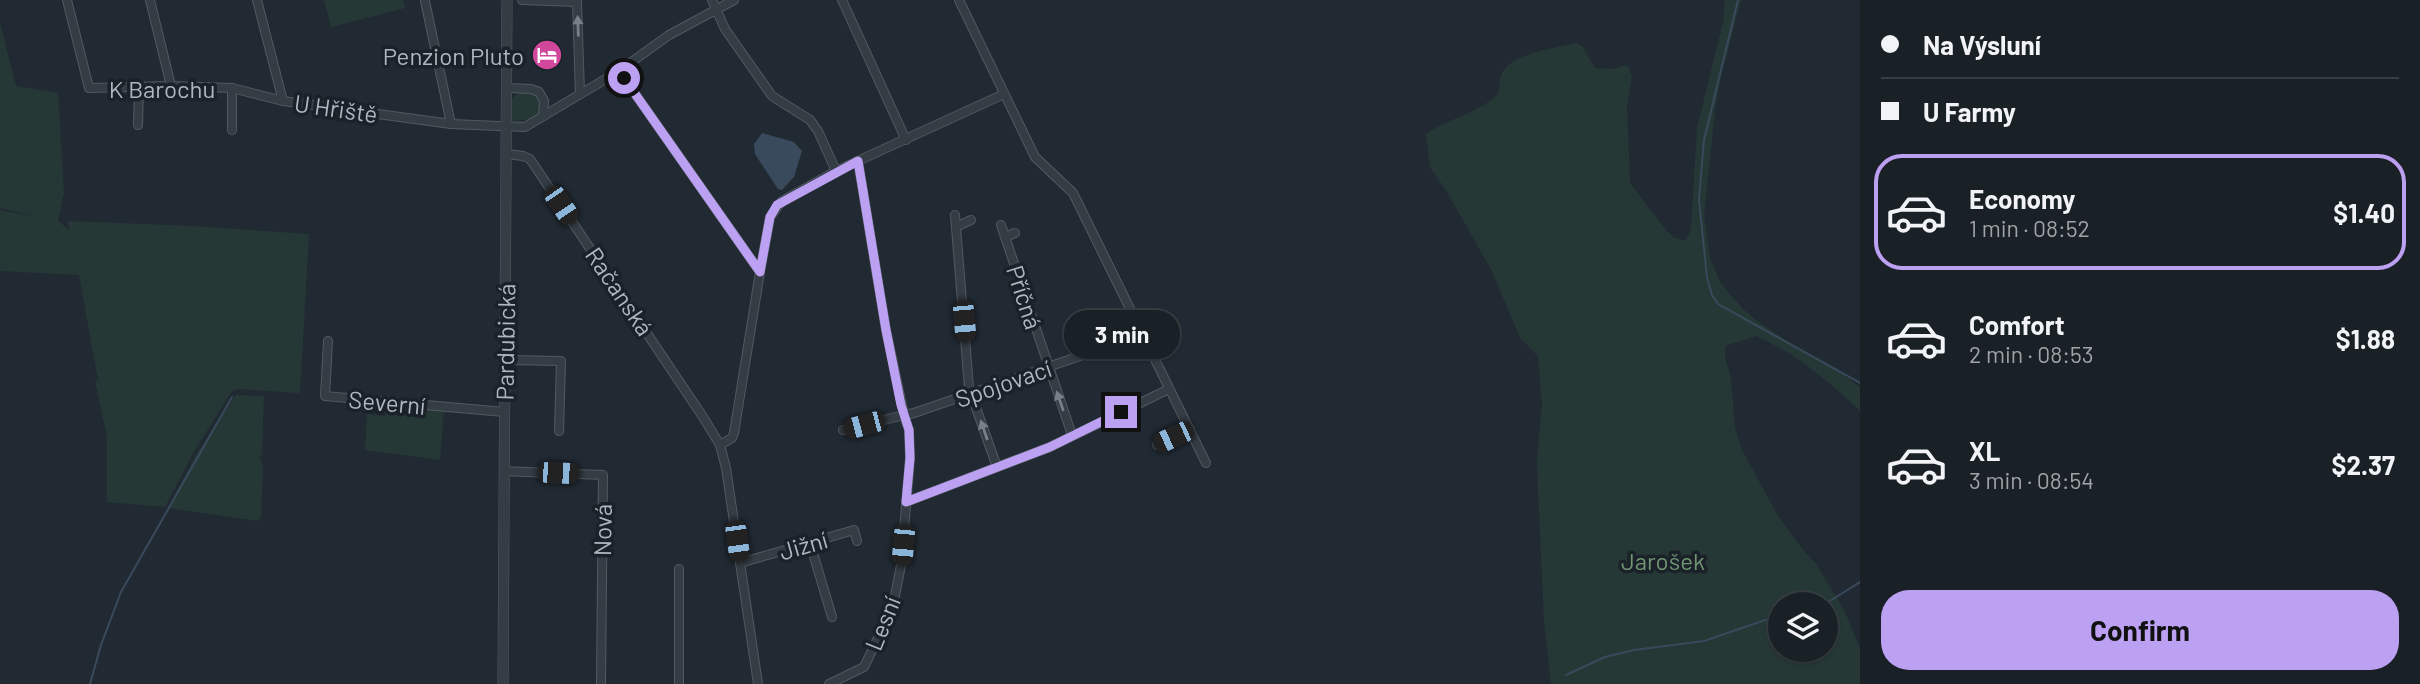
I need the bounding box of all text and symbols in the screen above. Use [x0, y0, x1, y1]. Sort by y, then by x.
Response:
one-way arrow [573, 14, 584, 36]
text: Na Výsluní [1923, 29, 2041, 60]
hotel icon: Penzion Pluto [530, 38, 564, 72]
place label: Penzion Pluto [383, 41, 524, 70]
route start [608, 62, 640, 94]
street label: K Barochu [109, 74, 215, 103]
street label: U Hřiště [293, 88, 379, 128]
text: U Farmy [1923, 96, 2016, 127]
icon: car [1885, 181, 1948, 244]
car [541, 182, 582, 228]
text: Economy [1969, 183, 2075, 214]
text: $1.40 [2333, 197, 2395, 228]
text: 1 min · 08:52 [1969, 214, 2090, 242]
street label: Račanská [580, 241, 660, 341]
street label: Příčná [1001, 261, 1049, 333]
street label: Pardubická [489, 283, 521, 401]
car [952, 299, 977, 343]
icon: car [1885, 307, 1948, 370]
text: Comfort [1969, 309, 2065, 340]
callout: 3 min [1063, 310, 1179, 360]
text: 3 min [1095, 320, 1149, 348]
text: $1.88 [2336, 323, 2395, 354]
text: 2 min · 08:53 [1969, 340, 2094, 368]
street label: Spojovací [951, 353, 1055, 413]
street label: Severní [347, 384, 427, 420]
one-way arrow [1055, 391, 1066, 412]
route end [1105, 396, 1137, 428]
car [841, 409, 888, 441]
car [1150, 419, 1197, 455]
one-way arrow [978, 420, 989, 441]
icon: car [1885, 433, 1948, 496]
text: XL [1969, 435, 2000, 466]
text: $2.37 [2332, 449, 2395, 480]
car [537, 462, 580, 484]
text: 3 min · 08:54 [1969, 466, 2094, 494]
street label: Nová [587, 504, 617, 556]
car [724, 519, 751, 563]
car [891, 523, 916, 567]
street label: Jižní [776, 524, 830, 566]
park label: Jarošek [1621, 546, 1705, 575]
button: Confirm [1881, 590, 2399, 670]
street label: Lesní [858, 592, 906, 654]
map controls [1768, 592, 1838, 662]
button: layers [1768, 592, 1838, 662]

